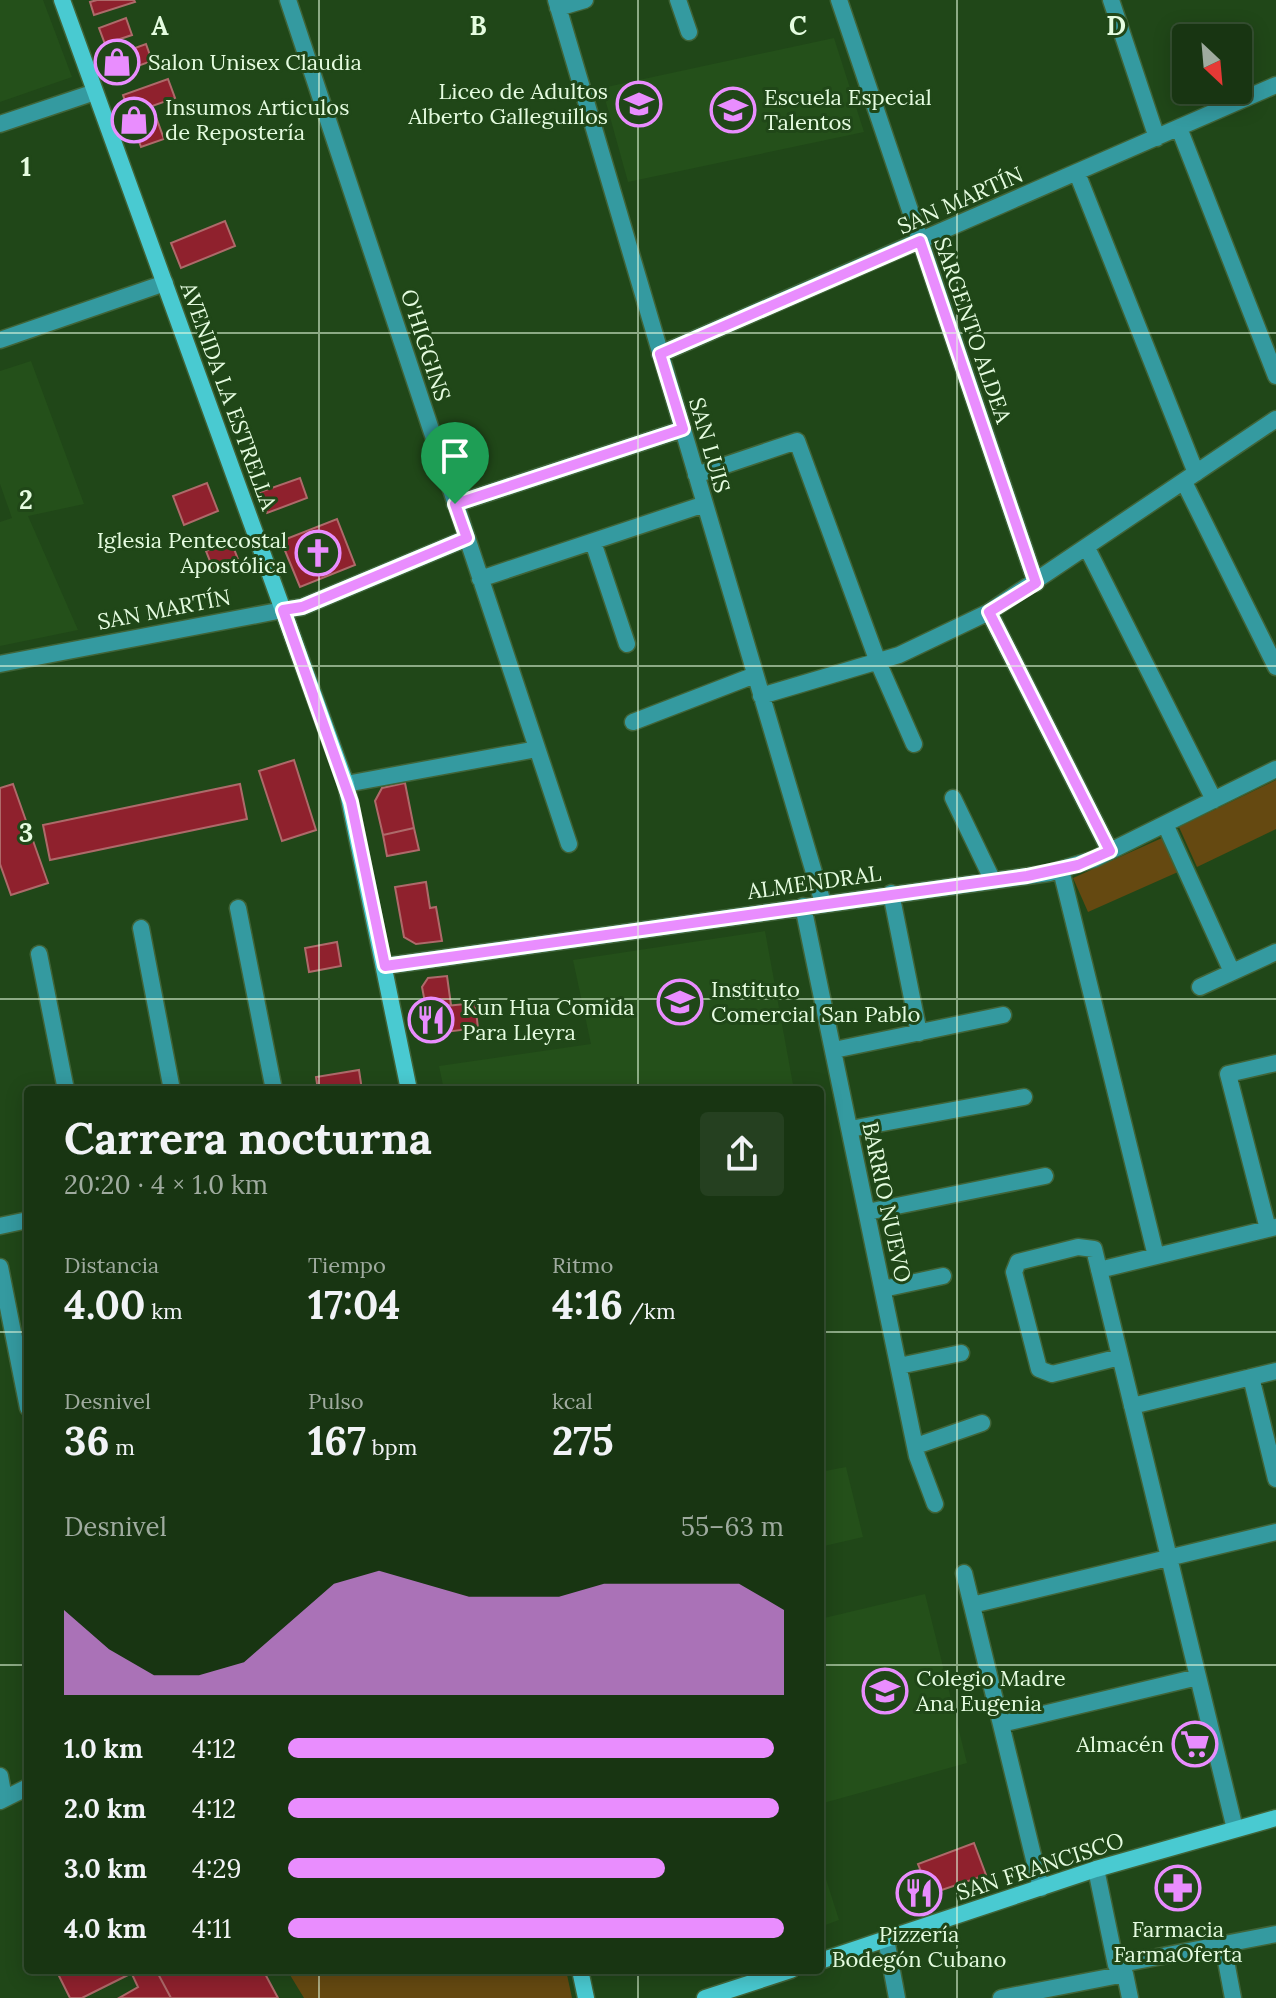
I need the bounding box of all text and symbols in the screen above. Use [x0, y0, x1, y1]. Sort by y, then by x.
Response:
text: A [151, 9, 169, 42]
text: B [469, 9, 487, 42]
text: C [789, 9, 807, 42]
text: D [1106, 9, 1126, 42]
north arrow [1172, 24, 1252, 104]
map controls [1172, 24, 1252, 104]
shop icon: Salon Unisex Claudia [93, 38, 141, 86]
place label: Salon Unisex Claudia [148, 48, 362, 76]
place label: Liceo de Adultos Alberto Galleguillos [407, 77, 608, 130]
school or university icon: Liceo de Adultos Alberto Galleguillos [615, 80, 663, 128]
place label: Escuela Especial Talentos [764, 83, 932, 136]
school or university icon: Escuela Especial Talentos [709, 86, 757, 134]
place label: Insumos Articulos de Repostería [165, 93, 349, 146]
shop icon: Insumos Articulos de Repostería [110, 96, 158, 144]
text: 1 [21, 150, 31, 183]
street label: SAN MARTÍN [893, 160, 1027, 240]
street label: SARGENTO ALDEA [928, 233, 1018, 428]
street label: AVENIDA LA ESTRELLA [174, 277, 284, 515]
street label: O'HIGGINS [395, 285, 457, 405]
street label: SAN LUIS [683, 394, 737, 496]
pin [421, 422, 489, 504]
icon: arrive [433, 434, 477, 478]
text: 2 [19, 483, 33, 516]
place label: Iglesia Pentecostal Apostólica [97, 526, 287, 579]
church icon: Iglesia Pentecostal Apostólica [294, 529, 342, 577]
street label: SAN MARTÍN [95, 582, 233, 636]
text: 3 [19, 816, 33, 849]
street label: ALMENDRAL [744, 859, 883, 905]
place label: Instituto Comercial San Pablo [711, 975, 920, 1028]
school or university icon: Instituto Comercial San Pablo [656, 978, 704, 1026]
place label: Kun Hua Comida Para Lleyra [462, 993, 635, 1046]
restaurant icon: Kun Hua Comida Para Lleyra [407, 996, 455, 1044]
text: Carrera nocturna [64, 1110, 432, 1166]
button: share [700, 1112, 784, 1196]
street label: BARRIO NUEVO [856, 1119, 918, 1285]
text: 20:20 · 4 × 1.0 km [64, 1168, 268, 1201]
text: Distancia [64, 1251, 159, 1279]
text: Tiempo [308, 1251, 386, 1279]
text: Ritmo [552, 1251, 613, 1279]
text: 4.00 [64, 1279, 145, 1330]
text: 17:04 [308, 1279, 400, 1330]
text: 4:16 [552, 1279, 623, 1330]
text: km [145, 1297, 183, 1325]
text: /km [623, 1297, 676, 1325]
text: Desnivel [64, 1387, 151, 1415]
text: Pulso [308, 1387, 364, 1415]
text: kcal [552, 1387, 593, 1415]
text: 36 [64, 1415, 109, 1466]
text: 167 [308, 1415, 366, 1466]
text: 275 [552, 1415, 614, 1466]
text: m [109, 1433, 135, 1461]
text: bpm [366, 1433, 417, 1461]
text: Desnivel [64, 1510, 167, 1543]
text: 55–63 m [681, 1510, 784, 1543]
place label: Colegio Madre Ana Eugenia [915, 1664, 1066, 1717]
school or university icon: Colegio Madre Ana Eugenia [861, 1667, 909, 1715]
supermarket icon: Almacén [1171, 1720, 1219, 1768]
place label: Almacén [1075, 1730, 1164, 1758]
text: 1.0 km [64, 1732, 143, 1765]
text: 4:12 [192, 1732, 236, 1765]
text: 2.0 km [64, 1792, 146, 1825]
text: 4:12 [192, 1792, 236, 1825]
street label: SAN FRANCISCO [953, 1826, 1127, 1906]
text: 3.0 km [64, 1852, 147, 1885]
text: 4:29 [192, 1852, 242, 1885]
pharmacy icon: Farmacia FarmaOferta [1154, 1864, 1202, 1912]
restaurant icon: Pizzería Bodegón Cubano [895, 1869, 943, 1917]
text: 4.0 km [64, 1912, 147, 1945]
text: 4:11 [192, 1912, 232, 1945]
place label: Farmacia FarmaOferta [1113, 1915, 1243, 1968]
place label: Pizzería Bodegón Cubano [832, 1920, 1006, 1973]

